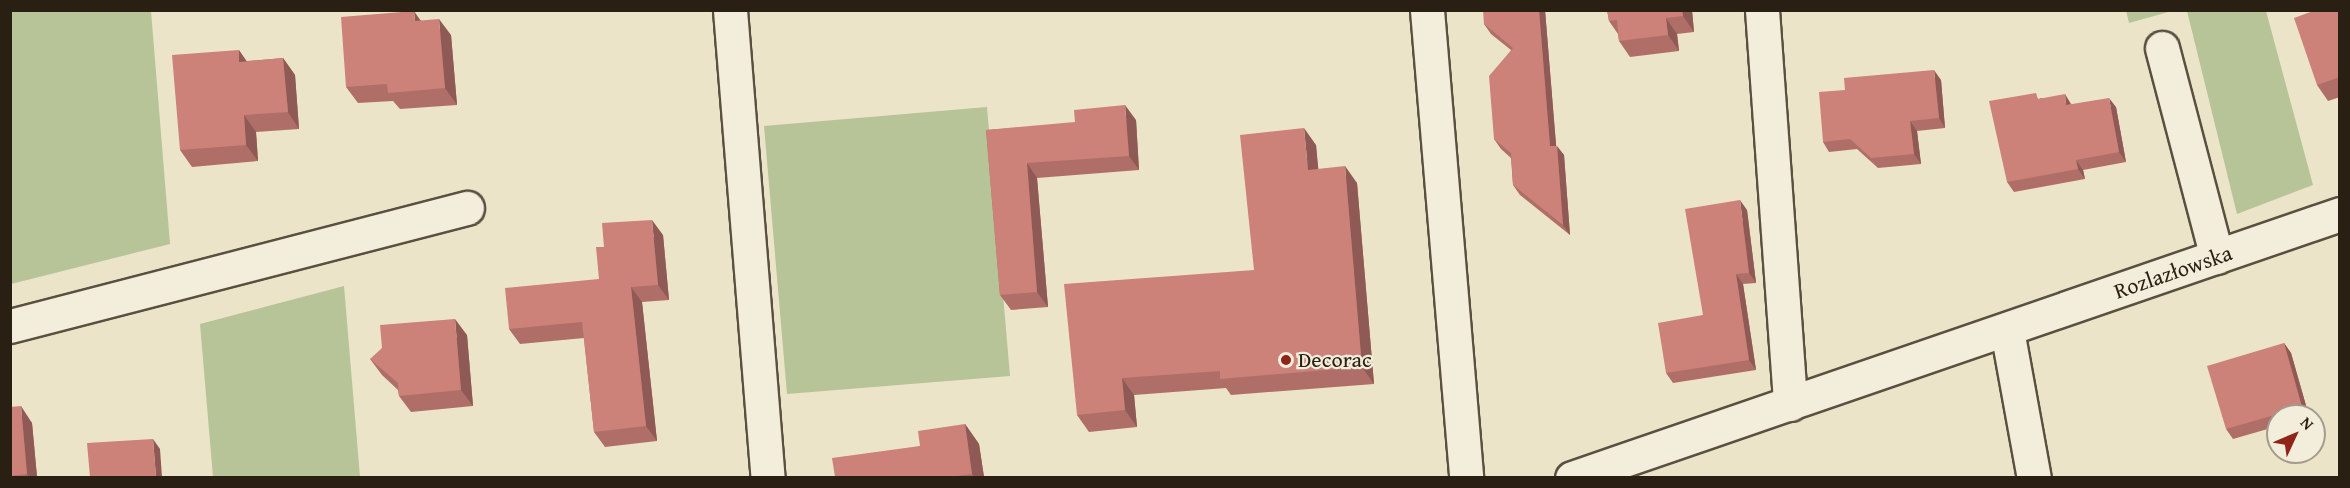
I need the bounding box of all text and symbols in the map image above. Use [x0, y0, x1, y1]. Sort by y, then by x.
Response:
street label: Rozlazłowska [2111, 240, 2235, 304]
place label: Decorac [1298, 347, 1372, 373]
marker: Decorac [1279, 353, 1293, 367]
north arrow [2266, 404, 2326, 464]
text: N [2295, 411, 2320, 435]

